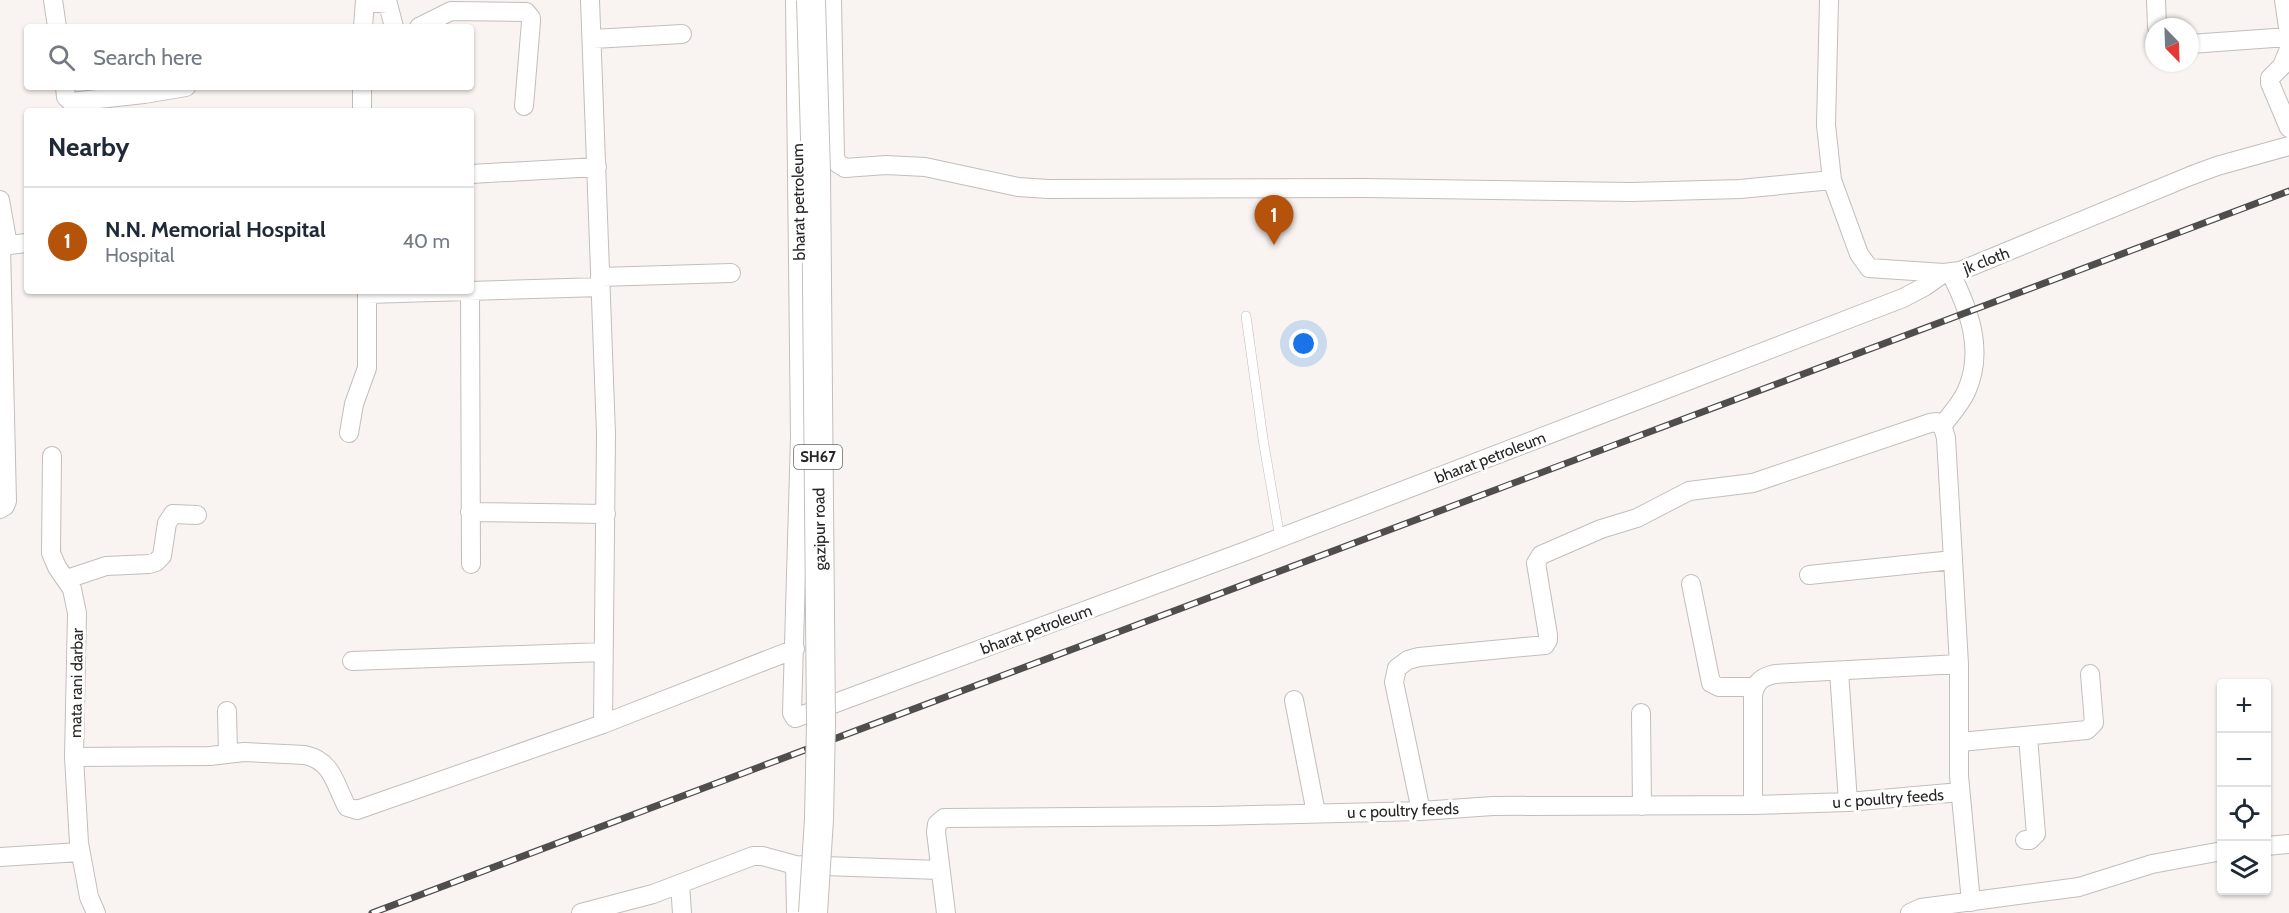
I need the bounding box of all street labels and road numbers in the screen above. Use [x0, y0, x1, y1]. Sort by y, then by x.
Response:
street label: bharat petroleum [788, 143, 809, 261]
street label: jk cloth [1959, 243, 2012, 278]
street label: bharat petroleum [1432, 428, 1548, 487]
road number: SH67 [794, 445, 842, 469]
street label: gazipur road [809, 487, 830, 571]
street label: bharat petroleum [978, 601, 1094, 658]
street label: mata rani darbar [66, 627, 87, 738]
street label: u c poultry feeds [1832, 785, 1945, 812]
street label: u c poultry feeds [1347, 799, 1460, 822]

